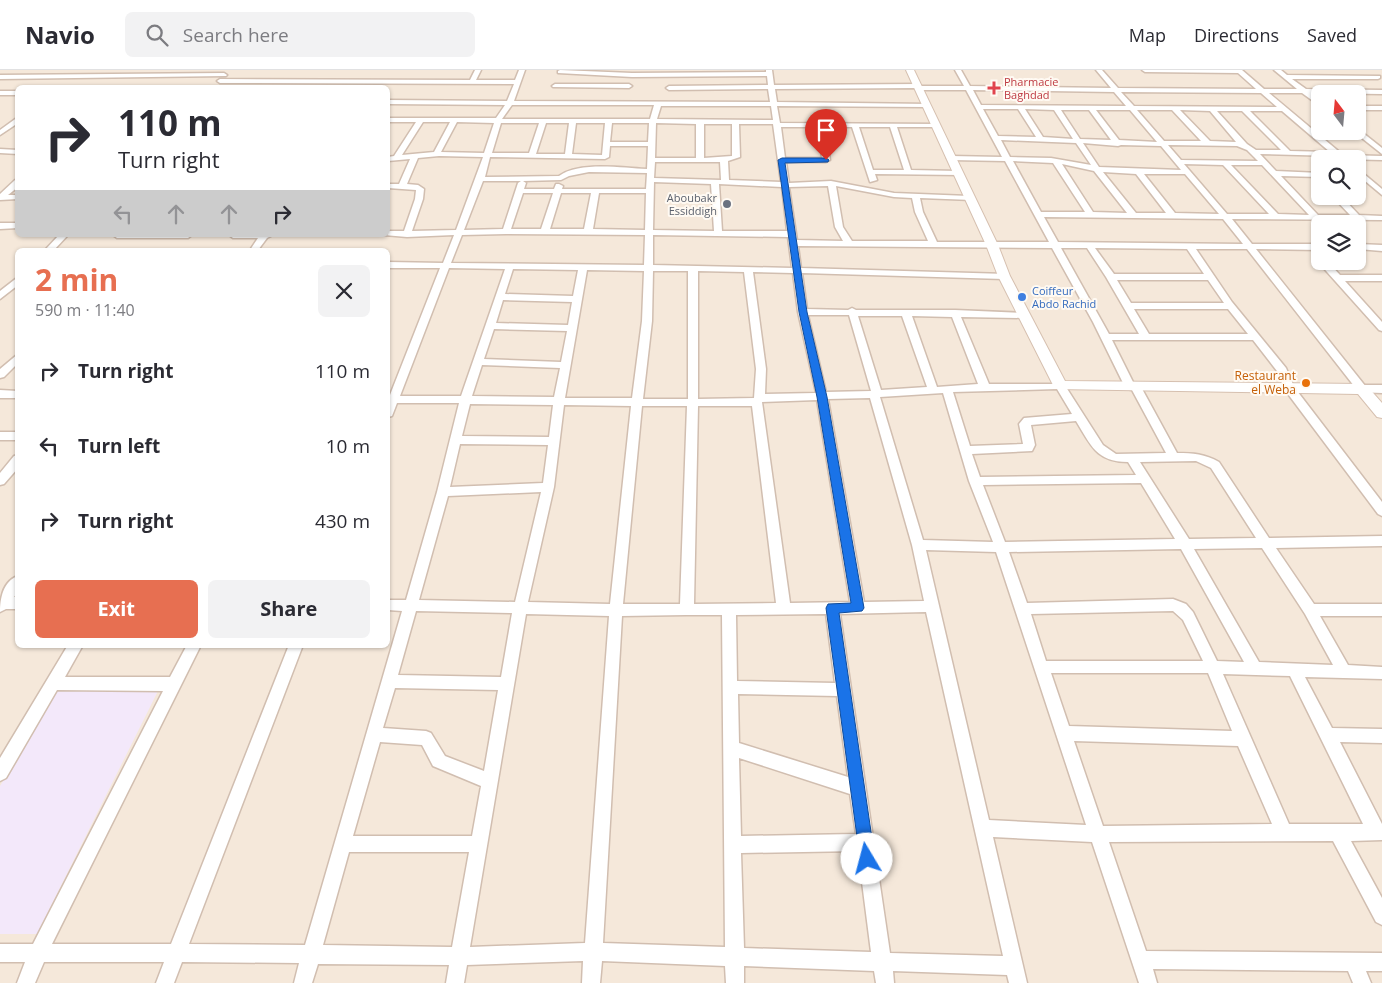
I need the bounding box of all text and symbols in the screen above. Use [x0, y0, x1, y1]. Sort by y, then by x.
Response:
search box [125, 12, 475, 57]
text: Navio [25, 18, 95, 51]
icon: search [143, 21, 171, 49]
text: Search here [183, 22, 289, 48]
text: Map [1129, 23, 1166, 47]
text: Directions [1194, 23, 1279, 47]
text: Saved [1307, 23, 1357, 47]
place label: Pharmacie Baghdad [1004, 74, 1059, 102]
marker: Pharmacie Baghdad [988, 82, 1000, 94]
north arrow [1311, 85, 1366, 140]
map controls [1311, 85, 1366, 270]
text: 110 m [118, 99, 222, 146]
icon: right [35, 105, 100, 170]
pin [805, 109, 847, 160]
icon: arrive [812, 116, 840, 144]
text: Turn right [118, 144, 220, 174]
button: search [1311, 150, 1366, 205]
place label: Aboubakr Essiddigh [667, 190, 717, 218]
marker: Aboubakr Essiddigh [721, 198, 733, 210]
icon: left [109, 200, 137, 228]
icon: ahead [162, 200, 190, 228]
icon: ahead [215, 200, 243, 228]
icon: right [268, 200, 296, 228]
button: layers [1311, 215, 1366, 270]
text: 2 min [35, 259, 118, 300]
button: close [318, 265, 370, 317]
place label: Coiffeur Abdo Rachid [1032, 283, 1096, 311]
marker: Coiffeur Abdo Rachid [1016, 291, 1028, 303]
text: 590 m · 11:40 [35, 299, 135, 321]
icon: right [35, 357, 63, 385]
text: Turn right [78, 358, 173, 384]
text: 110 m [315, 358, 370, 384]
place label: Restaurant el Weba [1235, 367, 1296, 398]
marker: Restaurant el Weba [1300, 377, 1312, 389]
icon: left [35, 432, 63, 460]
text: Turn left [78, 433, 160, 459]
text: 10 m [326, 433, 370, 459]
icon: right [35, 507, 63, 535]
text: Turn right [78, 508, 173, 534]
text: 430 m [315, 508, 370, 534]
button: Exit [35, 580, 198, 638]
button: Share [208, 580, 370, 638]
position arrow [840, 832, 892, 884]

